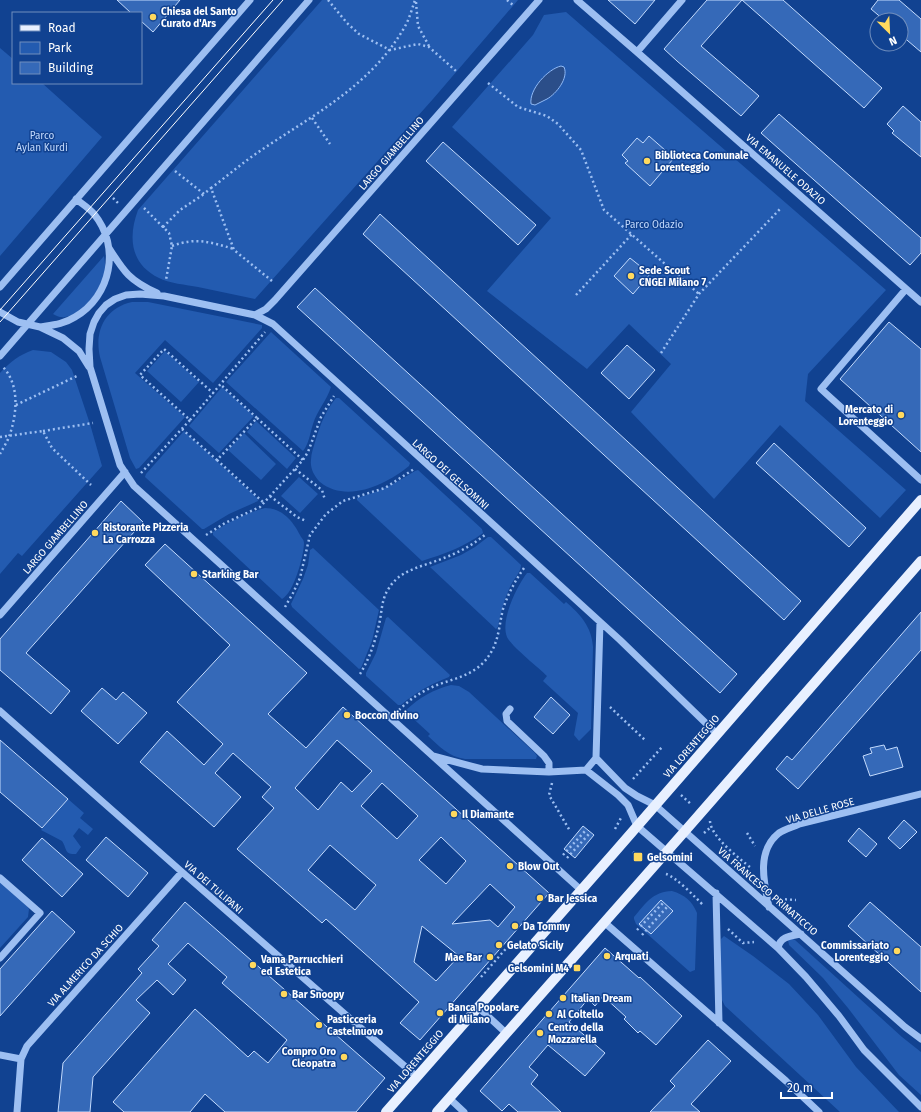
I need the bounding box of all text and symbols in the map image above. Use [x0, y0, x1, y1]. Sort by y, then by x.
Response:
place label: Chiesa del Santo Curato d'Ars [161, 6, 237, 30]
legend [12, 12, 142, 84]
marker: Chiesa del Santo Curato d'Ars [148, 12, 158, 22]
north arrow [869, 12, 909, 52]
text: Road [48, 21, 76, 35]
text: N [887, 33, 899, 48]
text: Park [48, 41, 72, 55]
text: Building [48, 61, 94, 75]
street label: LARGO GIAMBELLINO [357, 114, 427, 193]
park label: Parco Aylan Kurdi [16, 130, 68, 154]
street label: VIA EMANUELE ODAZIO [743, 132, 828, 208]
place label: Biblioteca Comunale Lorenteggio [655, 150, 749, 174]
marker: Biblioteca Comunale Lorenteggio [642, 156, 652, 166]
park label: Parco Odazio [625, 219, 684, 231]
place label: Sede Scout CNGEI Milano 7 [639, 265, 706, 289]
marker: Sede Scout CNGEI Milano 7 [626, 271, 636, 281]
place label: Mercato di Lorenteggio [838, 404, 893, 428]
marker: Mercato di Lorenteggio [896, 410, 906, 420]
street label: LARGO DEI GELSOMINI [409, 437, 491, 512]
street label: LARGO GIAMBELLINO [21, 498, 91, 577]
place label: Ristorante Pizzeria La Carrozza [103, 522, 189, 546]
marker: Ristorante Pizzeria La Carrozza [90, 528, 100, 538]
marker: Starking Bar [189, 569, 199, 579]
place label: Starking Bar [202, 569, 260, 581]
marker: Boccon divino [342, 710, 352, 720]
place label: Boccon divino [355, 710, 419, 722]
street label: VIA LORENTEGGIO [661, 713, 722, 781]
street label: VIA DELLE ROSE [785, 796, 856, 826]
marker: Il Diamante [449, 809, 459, 819]
place label: Il Diamante [462, 809, 514, 821]
street label: VIA FRANCESCO PRIMATICCIO [715, 845, 820, 938]
marker: Gelsomini [632, 851, 644, 863]
place label: Gelsomini [647, 852, 693, 864]
street label: VIA DEI TULIPANI [181, 859, 245, 917]
marker: Blow Out [505, 861, 515, 871]
place label: Blow Out [518, 861, 559, 873]
marker: Bar Jessica [535, 893, 545, 903]
place label: Bar Jessica [548, 893, 598, 905]
marker: Da Tommy [510, 921, 520, 931]
place label: Da Tommy [523, 921, 571, 933]
street label: VIA ALMERICO DA SCHIO [45, 922, 126, 1009]
marker: Gelato Sicily [494, 940, 504, 950]
place label: Gelato Sicily [507, 940, 564, 952]
place label: Commissariato Lorenteggio [821, 940, 889, 964]
marker: Commissariato Lorenteggio [892, 946, 902, 956]
marker: Arquati [602, 951, 612, 961]
place label: Arquati [614, 951, 649, 963]
place label: Mae Bar [445, 952, 483, 964]
marker: Mae Bar [485, 952, 495, 962]
place label: Vama Parrucchieri ed Estetica [260, 954, 343, 978]
marker: Vama Parrucchieri ed Estetica [248, 960, 258, 970]
place label: Gelsomini M4 [508, 963, 569, 975]
marker: Gelsomini M4 [572, 963, 582, 973]
marker: Bar Snoopy [279, 989, 289, 999]
place label: Bar Snoopy [292, 989, 345, 1001]
marker: Italian Dream [558, 993, 568, 1003]
place label: Italian Dream [571, 993, 632, 1005]
place label: Banca Popolare di Milano [448, 1002, 519, 1026]
marker: Banca Popolare di Milano [435, 1008, 445, 1018]
marker: Al Coltello [544, 1009, 554, 1019]
place label: Al Coltello [556, 1009, 604, 1021]
place label: Pasticceria Castelnuovo [327, 1014, 383, 1038]
marker: Pasticceria Castelnuovo [314, 1020, 324, 1030]
place label: Centro della Mozzarella [548, 1022, 604, 1046]
street label: VIA LORENTEGGIO [385, 1028, 446, 1096]
marker: Centro della Mozzarella [535, 1028, 545, 1038]
place label: Compro Oro Cleopatra [282, 1046, 337, 1070]
marker: Compro Oro Cleopatra [339, 1052, 349, 1062]
scale bar [781, 1074, 832, 1100]
text: 20 m [787, 1081, 813, 1095]

